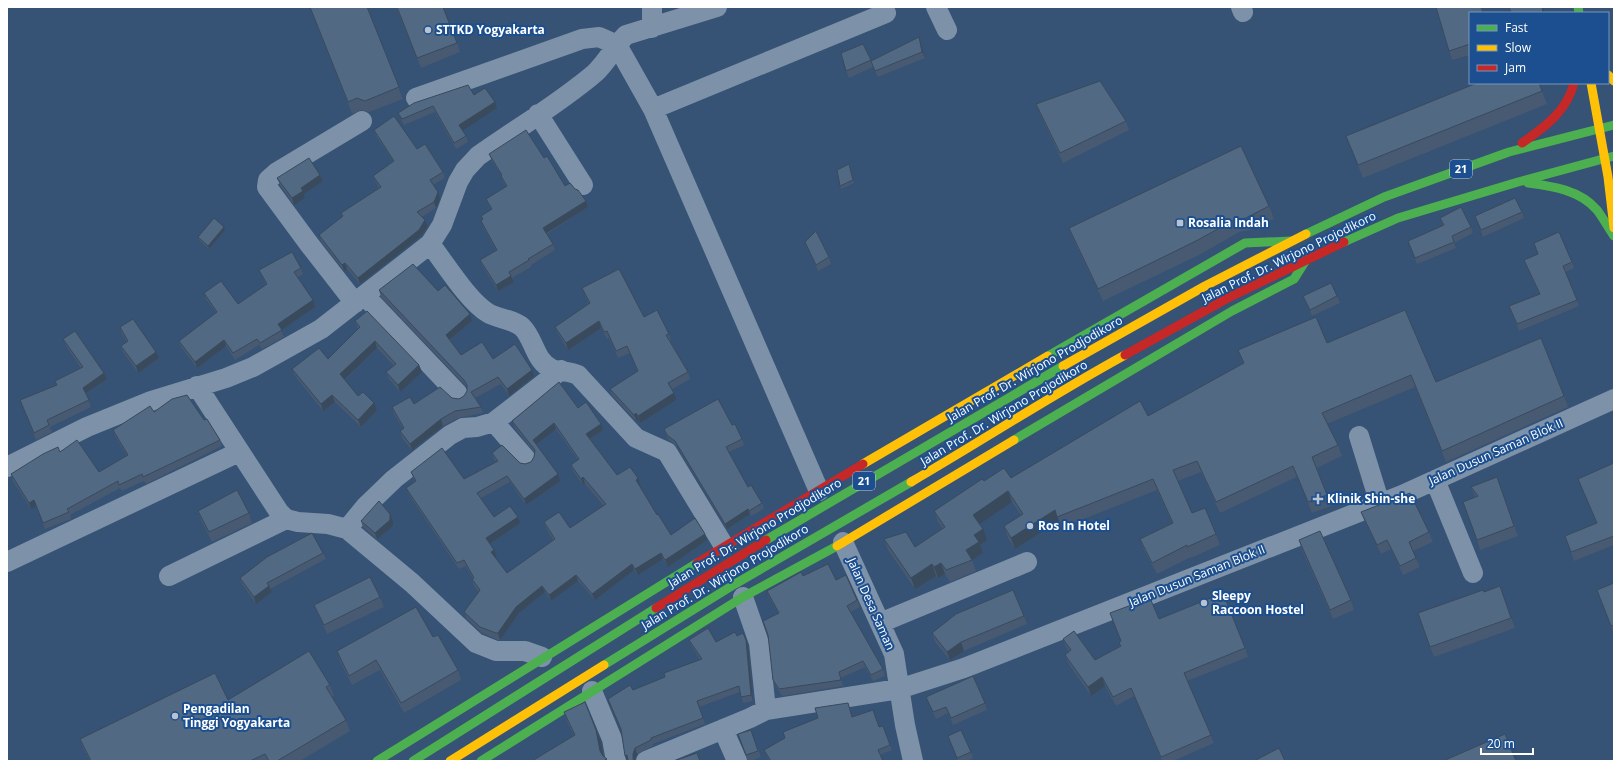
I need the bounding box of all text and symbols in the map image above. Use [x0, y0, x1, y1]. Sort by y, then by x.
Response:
legend [1469, 12, 1609, 84]
text: Fast [1505, 19, 1528, 36]
place label: STTKD Yogyakarta [436, 21, 545, 38]
marker: STTKD Yogyakarta [423, 25, 433, 35]
text: Slow [1505, 39, 1532, 56]
text: Jam [1504, 59, 1526, 76]
road number: 21 [1450, 160, 1472, 178]
street label: Jalan Prof. Dr. Wirjono Projodikoro [1198, 207, 1379, 307]
place label: Rosalia Indah [1188, 214, 1269, 231]
marker: Rosalia Indah [1175, 218, 1185, 228]
street label: Jalan Prof. Dr. Wirjono Prodjodikoro [943, 311, 1125, 426]
street label: Jalan Prof. Dr. Wirjono Projodikoro [916, 356, 1090, 470]
street label: Jalan Dusun Saman Blok II [1425, 414, 1566, 489]
road number: 21 [853, 472, 875, 490]
street label: Jalan Prof. Dr. Wirjono Prodjodikoro [664, 474, 845, 592]
place label: Klinik Shin-she [1327, 490, 1415, 507]
marker: Klinik Shin-she [1312, 493, 1324, 505]
place label: Ros In Hotel [1038, 517, 1110, 534]
street label: Jalan Prof. Dr. Wirjono Projodikoro [637, 520, 811, 634]
marker: Ros In Hotel [1025, 521, 1035, 531]
street label: Jalan Dusun Saman Blok II [1125, 540, 1267, 611]
street label: Jalan Desa Saman [843, 554, 899, 653]
place label: Sleepy Raccoon Hostel [1212, 587, 1304, 618]
marker: Sleepy Raccoon Hostel [1199, 598, 1209, 608]
place label: Pengadilan Tinggi Yogyakarta [183, 700, 290, 731]
marker: Pengadilan Tinggi Yogyakarta [170, 711, 180, 721]
scale bar [1481, 730, 1533, 756]
text: 20 m [1487, 735, 1515, 752]

